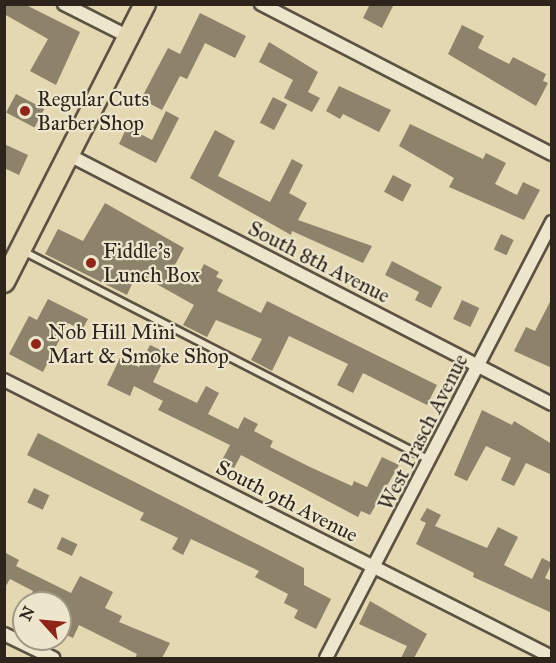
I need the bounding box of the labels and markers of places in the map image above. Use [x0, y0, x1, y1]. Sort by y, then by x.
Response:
place label: Regular Cuts Barber Shop [37, 86, 149, 136]
marker: Regular Cuts Barber Shop [18, 104, 32, 118]
place label: Fiddle's Lunch Box [103, 238, 200, 288]
marker: Fiddle's Lunch Box [84, 256, 98, 270]
place label: Nob Hill Mini Mart & Smoke Shop [48, 319, 229, 369]
marker: Nob Hill Mini Mart & Smoke Shop [29, 337, 43, 351]

